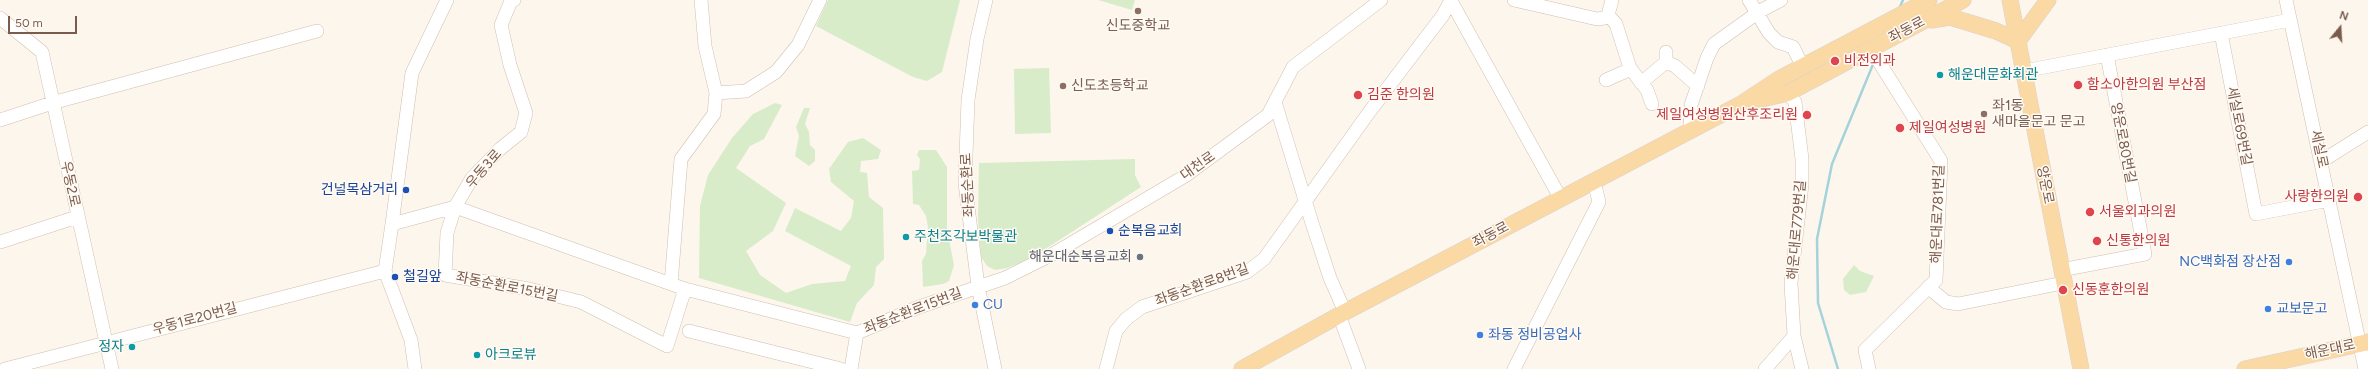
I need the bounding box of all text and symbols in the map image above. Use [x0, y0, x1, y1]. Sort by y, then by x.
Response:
marker: 신도중학교 [1133, 6, 1143, 16]
scale bar [10, 8, 79, 34]
north arrow [2320, 8, 2360, 48]
text: N [2338, 9, 2350, 24]
street label: 좌동로 [1886, 14, 1928, 46]
text: 50 m [15, 16, 43, 30]
place label: 신도중학교 [1106, 18, 1170, 34]
place label: 비전외과 [1844, 53, 1896, 69]
marker: 비전외과 [1829, 55, 1841, 67]
place label: 해운대문화회관 [1948, 67, 2038, 83]
marker: 해운대문화회관 [1935, 70, 1945, 80]
place label: 함소아한의원 부산점 [2087, 77, 2206, 93]
place label: 신도초등학교 [1071, 78, 1148, 94]
marker: 함소아한의원 부산점 [2072, 79, 2084, 91]
marker: 신도초등학교 [1058, 81, 1068, 91]
street label: 세실로69번길 [2223, 85, 2255, 167]
place label: 김준 한의원 [1367, 87, 1435, 103]
marker: 김준 한의원 [1352, 89, 1364, 101]
place label: 좌1동 새마을문고 문고 [1992, 98, 2086, 130]
street label: 양운로80번길 [2107, 101, 2139, 185]
place label: 제일여성병원산후조리원 [1656, 107, 1798, 123]
marker: 제일여성병원산후조리원 [1801, 109, 1813, 121]
marker: 좌1동 새마을문고 문고 [1979, 109, 1989, 119]
place label: 제일여성병원 [1909, 120, 1986, 136]
marker: 제일여성병원 [1894, 122, 1906, 134]
street label: 세실로 [2307, 128, 2331, 170]
street label: 우동3로 [462, 146, 506, 192]
street label: 대천로 [1177, 148, 1219, 184]
street label: 좌동순환로 [958, 152, 978, 218]
street label: 우동2로 [57, 160, 83, 208]
street label: 해운대로781번길 [1928, 164, 1948, 264]
street label: 양운로 [2033, 164, 2057, 206]
street label: 해운대로779번길 [1784, 179, 1810, 281]
place label: 건널목삼거리 [321, 182, 398, 198]
marker: 건널목삼거리 [401, 185, 411, 195]
place label: 사랑한의원 [2285, 189, 2349, 205]
marker: 사랑한의원 [2352, 191, 2364, 203]
place label: 서울외과의원 [2099, 204, 2176, 220]
marker: 서울외과의원 [2084, 206, 2096, 218]
street label: 좌동로 [1470, 219, 1512, 251]
place label: 순복음교회 [1118, 223, 1182, 239]
marker: 순복음교회 [1105, 226, 1115, 236]
place label: 주천조각보박물관 [914, 229, 1017, 245]
marker: 주천조각보박물관 [901, 232, 911, 242]
place label: 신통한의원 [2106, 233, 2170, 249]
marker: 신통한의원 [2091, 235, 2103, 247]
place label: 해운대순복음교회 [1029, 249, 1132, 265]
marker: 해운대순복음교회 [1135, 252, 1145, 262]
place label: NC백화점 장산점 [2179, 254, 2281, 270]
marker: NC백화점 장산점 [2284, 257, 2294, 267]
street label: 좌동순환로8번길 [1153, 260, 1251, 310]
place label: 철길앞 [403, 269, 442, 285]
street label: 좌동순환로15번길 [454, 269, 560, 305]
marker: 철길앞 [390, 272, 400, 282]
place label: 신동훈한의원 [2072, 282, 2149, 298]
marker: 신동훈한의원 [2057, 284, 2069, 296]
street label: 좌동순환로15번길 [861, 285, 965, 337]
place label: CU [983, 297, 1003, 313]
street label: 우동1로20번길 [151, 300, 239, 338]
marker: CU [970, 300, 980, 310]
place label: 교보문고 [2276, 301, 2328, 317]
marker: 교보문고 [2263, 304, 2273, 314]
place label: 좌동 정비공업사 [1488, 327, 1582, 343]
marker: 좌동 정비공업사 [1475, 330, 1485, 340]
street label: 해운대로 [2303, 336, 2357, 364]
place label: 정자 [98, 339, 124, 355]
marker: 정자 [127, 342, 137, 352]
place label: 아크로뷰 [485, 347, 537, 363]
marker: 아크로뷰 [472, 350, 482, 360]

